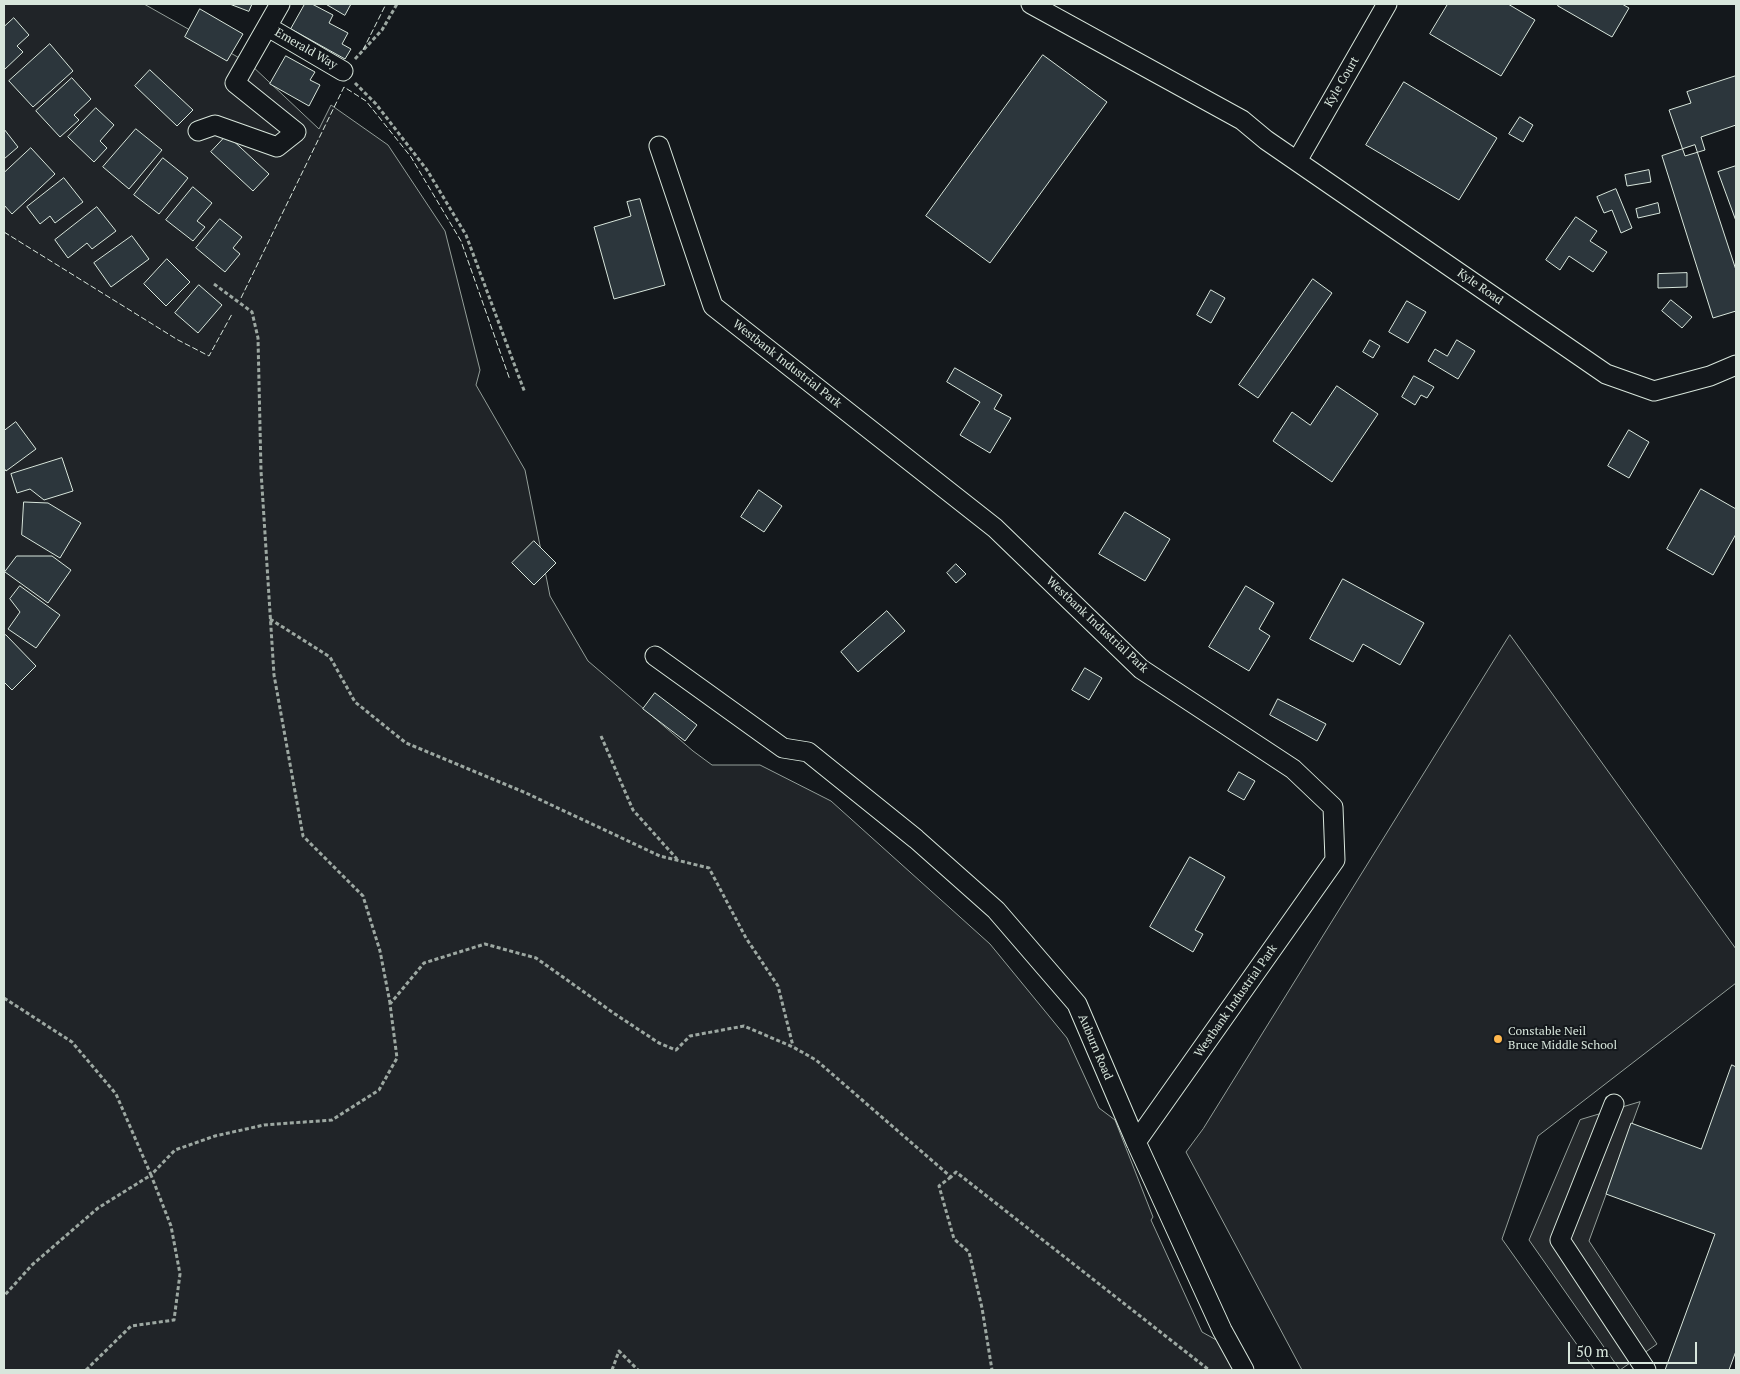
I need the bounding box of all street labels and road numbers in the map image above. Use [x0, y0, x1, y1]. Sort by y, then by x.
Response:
street label: Emerald Way [272, 25, 340, 73]
street label: Kyle Court [1322, 54, 1362, 110]
street label: Kyle Road [1454, 266, 1506, 308]
street label: Westbank Industrial Park [730, 317, 844, 411]
street label: Westbank Industrial Park [1043, 574, 1151, 676]
street label: Westbank Industrial Park [1192, 942, 1280, 1060]
street label: Auburn Road [1075, 1012, 1115, 1082]

